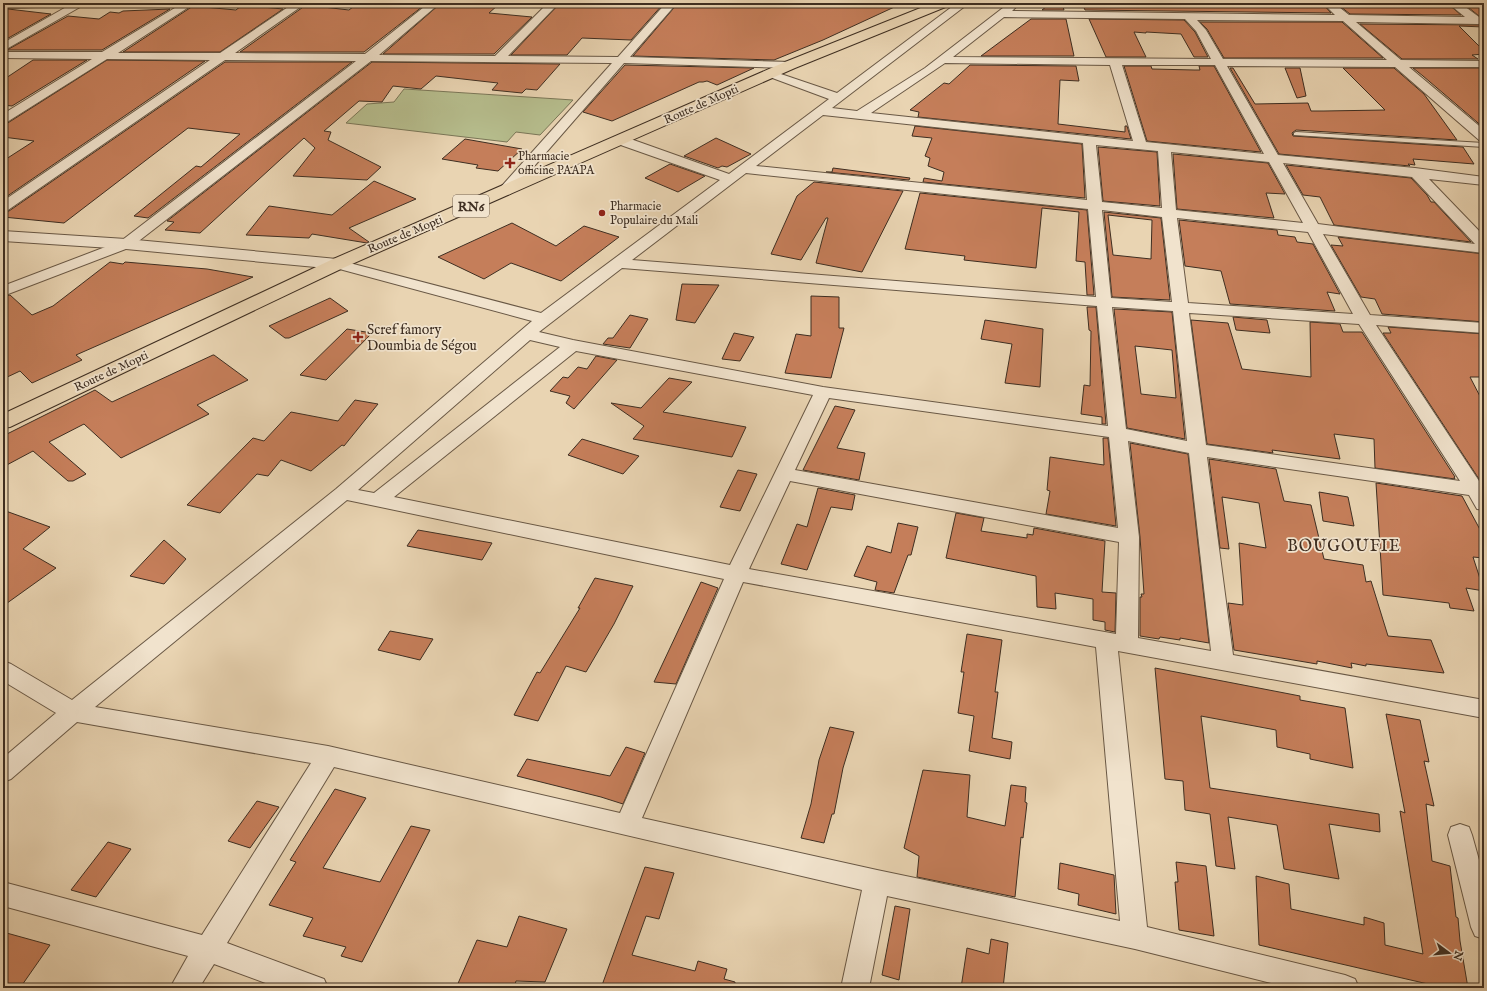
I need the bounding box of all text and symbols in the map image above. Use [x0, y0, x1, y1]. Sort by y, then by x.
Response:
street label: Route de Mopti [662, 81, 741, 128]
place label: Pharmacie officine PAAPA [518, 149, 595, 178]
marker: Pharmacie officine PAAPA [505, 158, 515, 168]
road number: RN6 [453, 195, 489, 217]
place label: Pharmacie Populaire du Mali [610, 199, 698, 229]
marker: Pharmacie Populaire du Mali [597, 208, 607, 218]
street label: Route de Mopti [365, 212, 445, 258]
place label: Scref famory Doumbia de Ségou [367, 321, 477, 355]
marker: Scref famory Doumbia de Ségou [352, 331, 364, 343]
street label: Route de Mopti [72, 348, 151, 396]
district label: BOUGOUFIE [1287, 537, 1401, 557]
north arrow [1429, 933, 1469, 973]
text: N [1449, 948, 1466, 962]

